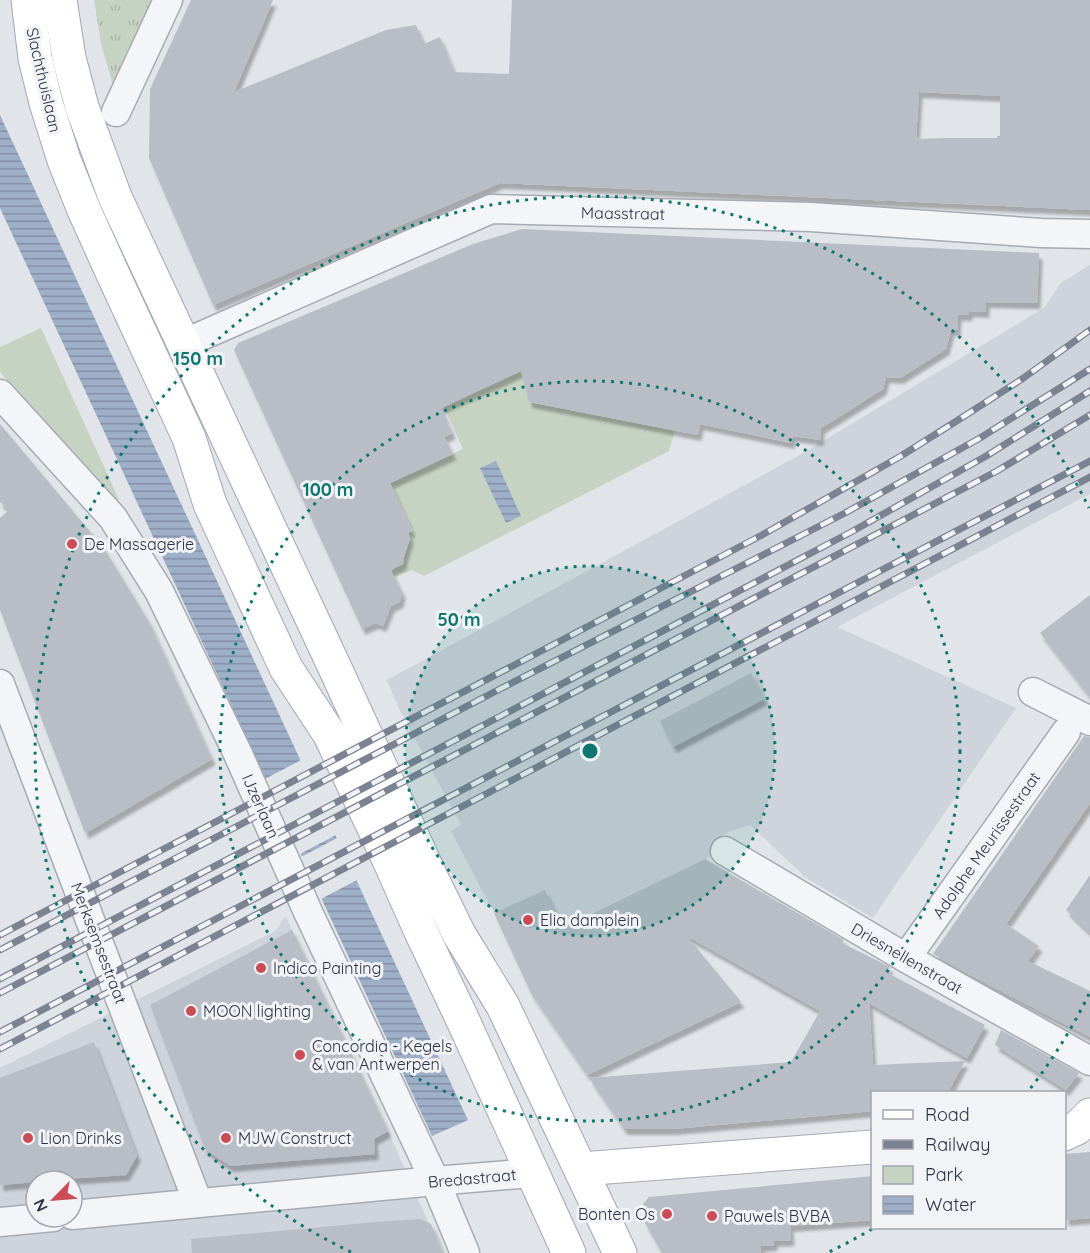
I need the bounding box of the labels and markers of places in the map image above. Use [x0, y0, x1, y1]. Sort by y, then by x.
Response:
place label: De Massagerie [84, 534, 194, 554]
marker: De Massagerie [65, 537, 79, 551]
centre of rings [580, 741, 600, 761]
place label: Elia damplein [540, 910, 639, 930]
marker: Elia damplein [521, 913, 535, 927]
place label: Indico Painting [273, 958, 382, 978]
marker: Indico Painting [254, 961, 268, 975]
place label: MOON lighting [203, 1001, 311, 1021]
marker: MOON lighting [184, 1004, 198, 1018]
place label: Concordia - Kegels & van Antwerpen [312, 1036, 452, 1074]
marker: Concordia - Kegels & van Antwerpen [293, 1048, 307, 1062]
place label: Lion Drinks [40, 1128, 122, 1148]
place label: MJW Construct [238, 1128, 351, 1148]
marker: Lion Drinks [21, 1131, 35, 1145]
marker: MJW Construct [219, 1131, 233, 1145]
place label: Bonten Os [578, 1204, 655, 1224]
place label: Pauwels BVBA [724, 1206, 830, 1226]
marker: Bonten Os [660, 1207, 674, 1221]
marker: Pauwels BVBA [705, 1209, 719, 1223]

